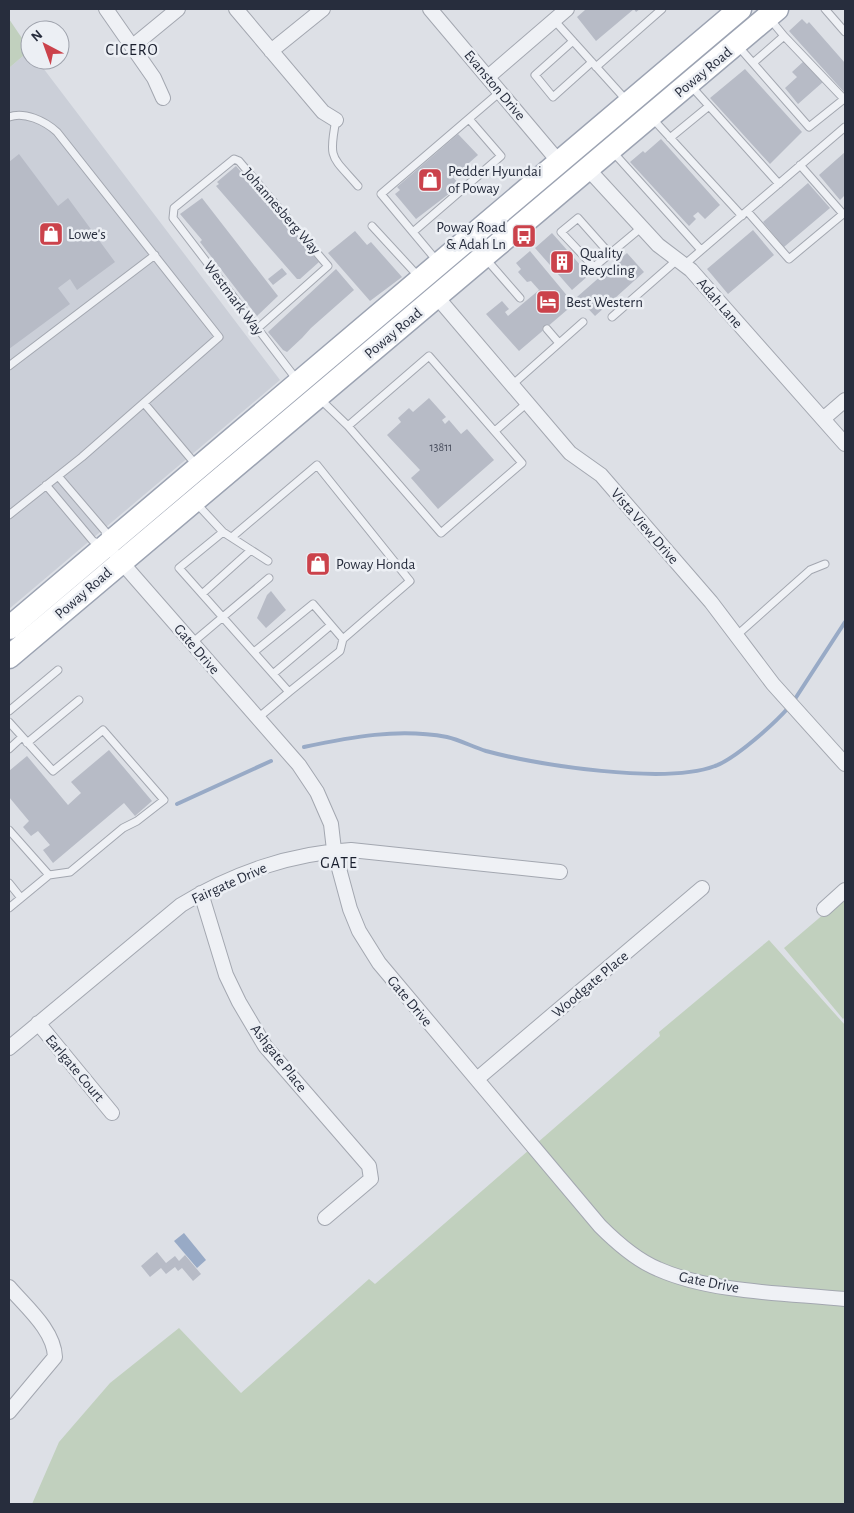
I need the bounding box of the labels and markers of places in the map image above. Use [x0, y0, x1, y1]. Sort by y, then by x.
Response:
place label: Pedder Hyundai of Poway [448, 164, 542, 196]
shop icon: Pedder Hyundai of Poway [417, 167, 443, 193]
place label: Poway Road & Adah Ln [436, 220, 506, 252]
shop icon: Lowe's [38, 221, 64, 247]
bus stop icon: Poway Road & Adah Ln [511, 223, 537, 249]
place label: Lowe's [68, 227, 106, 242]
place label: Quality Recycling [580, 246, 636, 278]
building icon: Quality Recycling [549, 249, 575, 275]
hotel icon: Best Western [535, 289, 561, 315]
place label: Best Western [566, 295, 643, 310]
shop icon: Poway Honda [305, 551, 331, 577]
place label: Poway Honda [336, 557, 415, 572]

